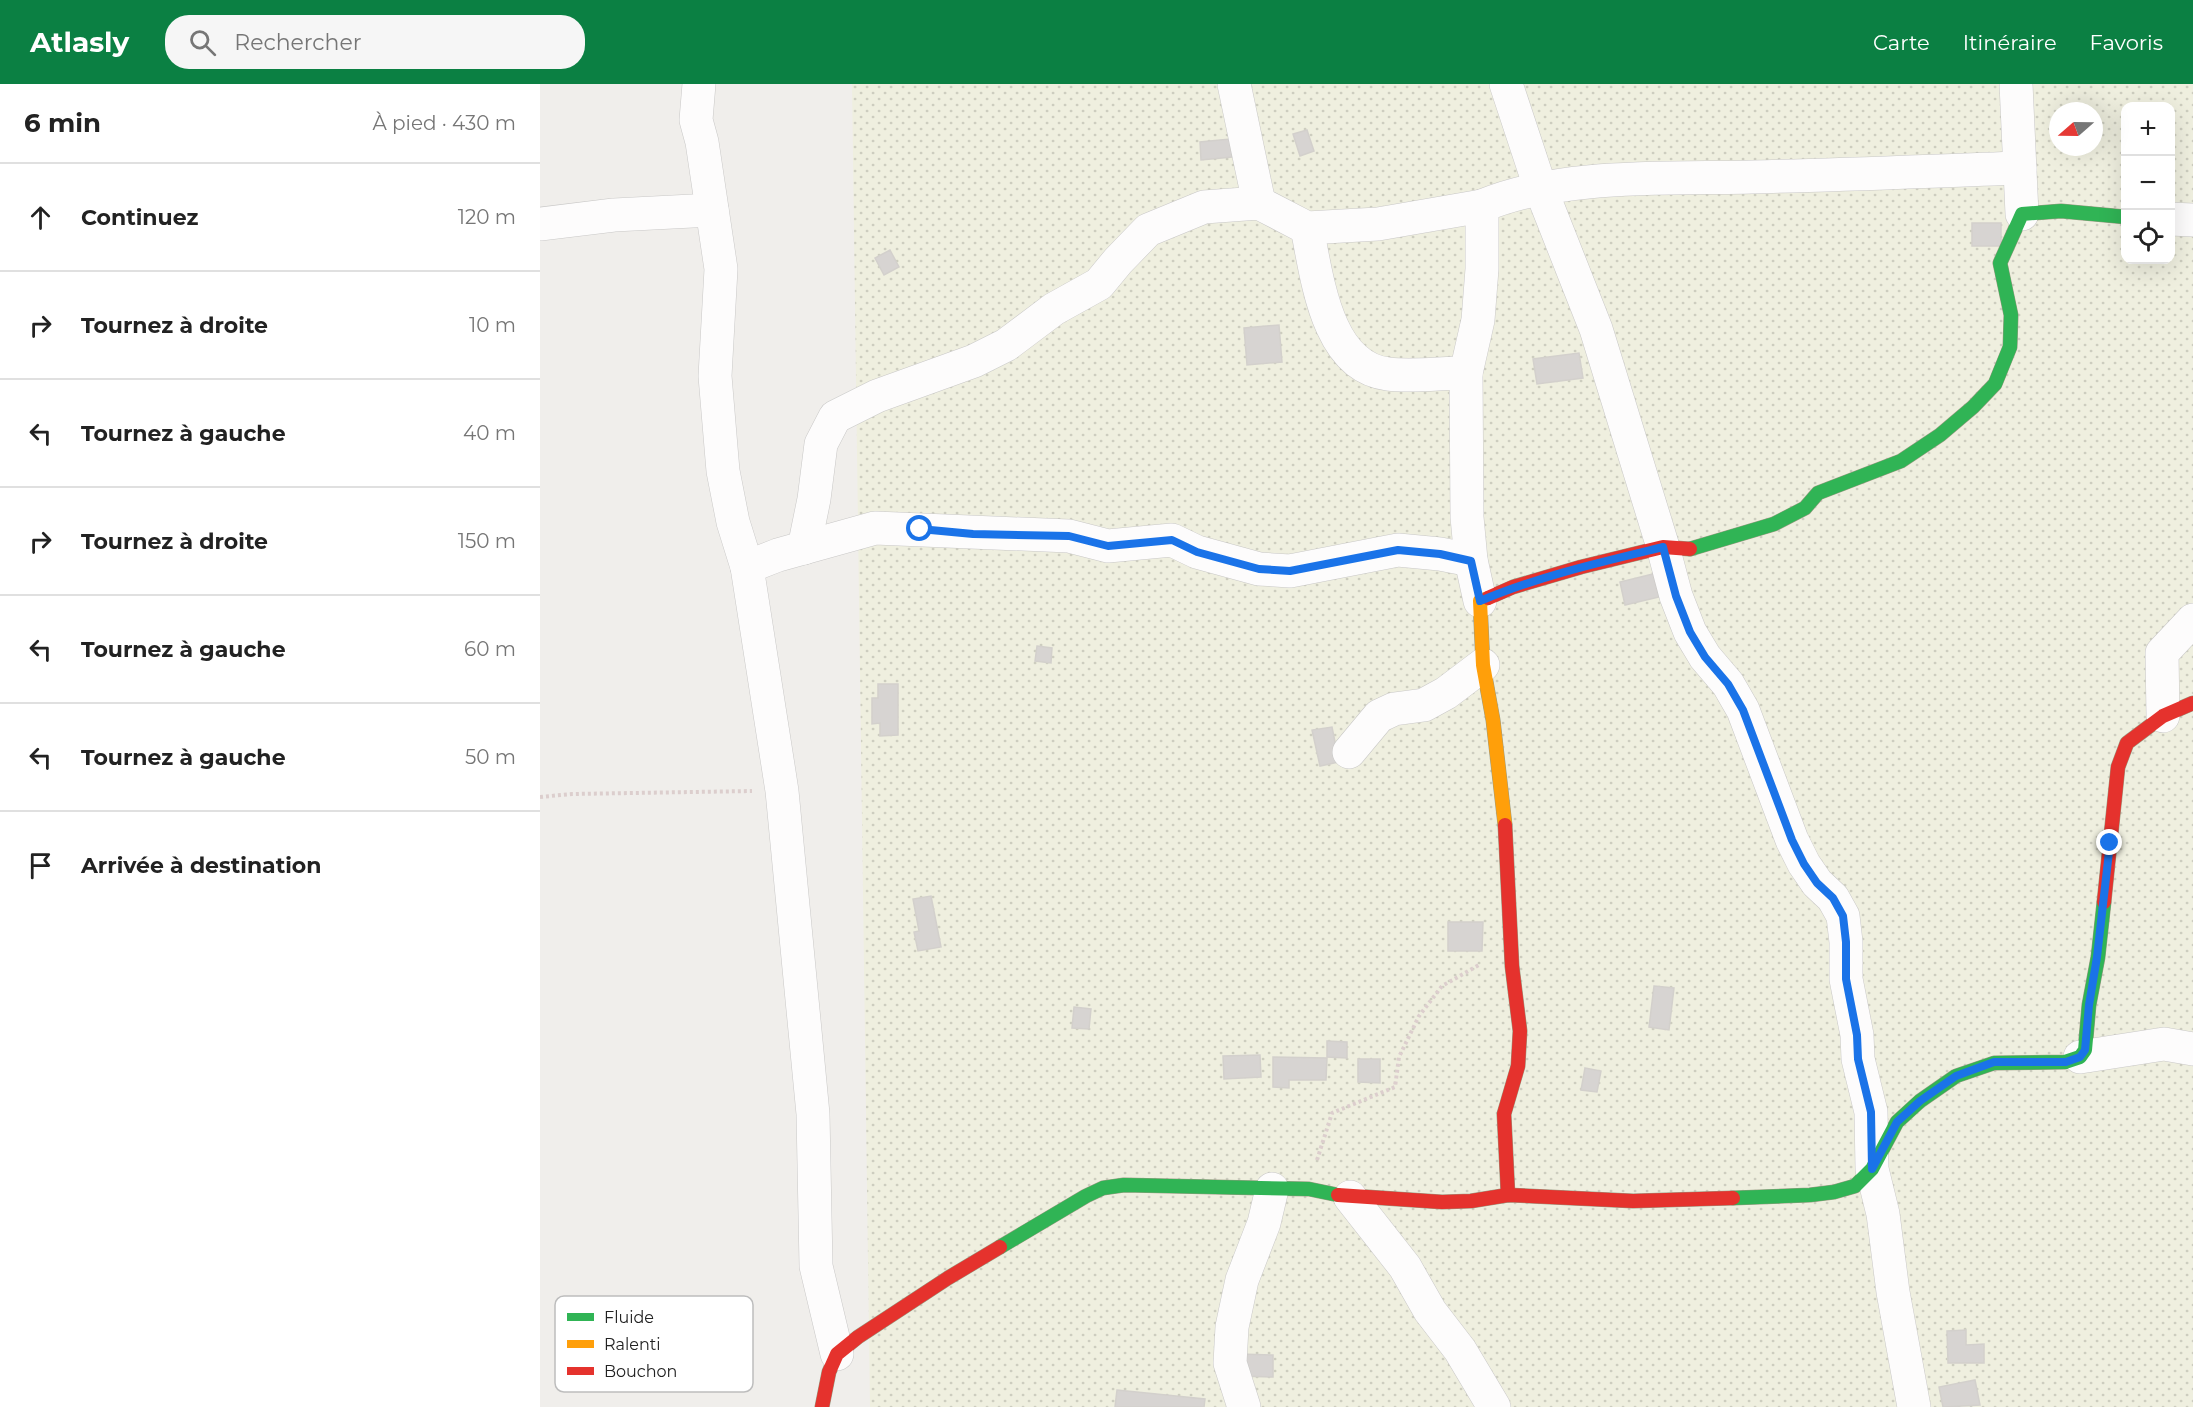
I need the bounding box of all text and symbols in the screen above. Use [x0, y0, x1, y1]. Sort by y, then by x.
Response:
search box [165, 15, 585, 69]
text: Atlasly [30, 25, 129, 59]
icon: search [186, 26, 219, 59]
text: Rechercher [234, 29, 362, 56]
text: Carte [1873, 30, 1930, 55]
text: Itinéraire [1963, 30, 2057, 55]
text: Favoris [2090, 30, 2163, 55]
north arrow [2049, 102, 2103, 156]
map controls [2121, 102, 2175, 264]
button: + [2121, 102, 2175, 156]
text: 6 min [24, 107, 101, 139]
text: À pied · 430 m [372, 111, 516, 135]
button: − [2121, 156, 2175, 210]
icon: ahead [24, 201, 57, 234]
text: Continuez [81, 204, 198, 231]
text: 120 m [458, 205, 516, 229]
button: locate [2121, 210, 2175, 264]
icon: right [24, 309, 57, 342]
text: Tournez à droite [81, 312, 268, 339]
text: 10 m [469, 313, 516, 337]
icon: left [24, 417, 57, 450]
text: Tournez à gauche [81, 420, 286, 447]
text: 40 m [463, 421, 516, 445]
route start [906, 515, 932, 541]
icon: right [24, 525, 57, 558]
text: Tournez à droite [81, 528, 268, 555]
text: 150 m [458, 529, 516, 553]
icon: left [24, 633, 57, 666]
text: Tournez à gauche [81, 636, 286, 663]
text: 60 m [464, 637, 516, 661]
icon: left [24, 741, 57, 774]
text: Tournez à gauche [81, 744, 286, 771]
text: 50 m [465, 745, 516, 769]
route end [2096, 829, 2122, 855]
icon: arrive [24, 849, 57, 882]
text: Arrivée à destination [81, 852, 321, 879]
legend [555, 1296, 753, 1392]
text: Fluide [604, 1308, 654, 1327]
text: Ralenti [604, 1335, 661, 1354]
text: Bouchon [604, 1362, 677, 1381]

